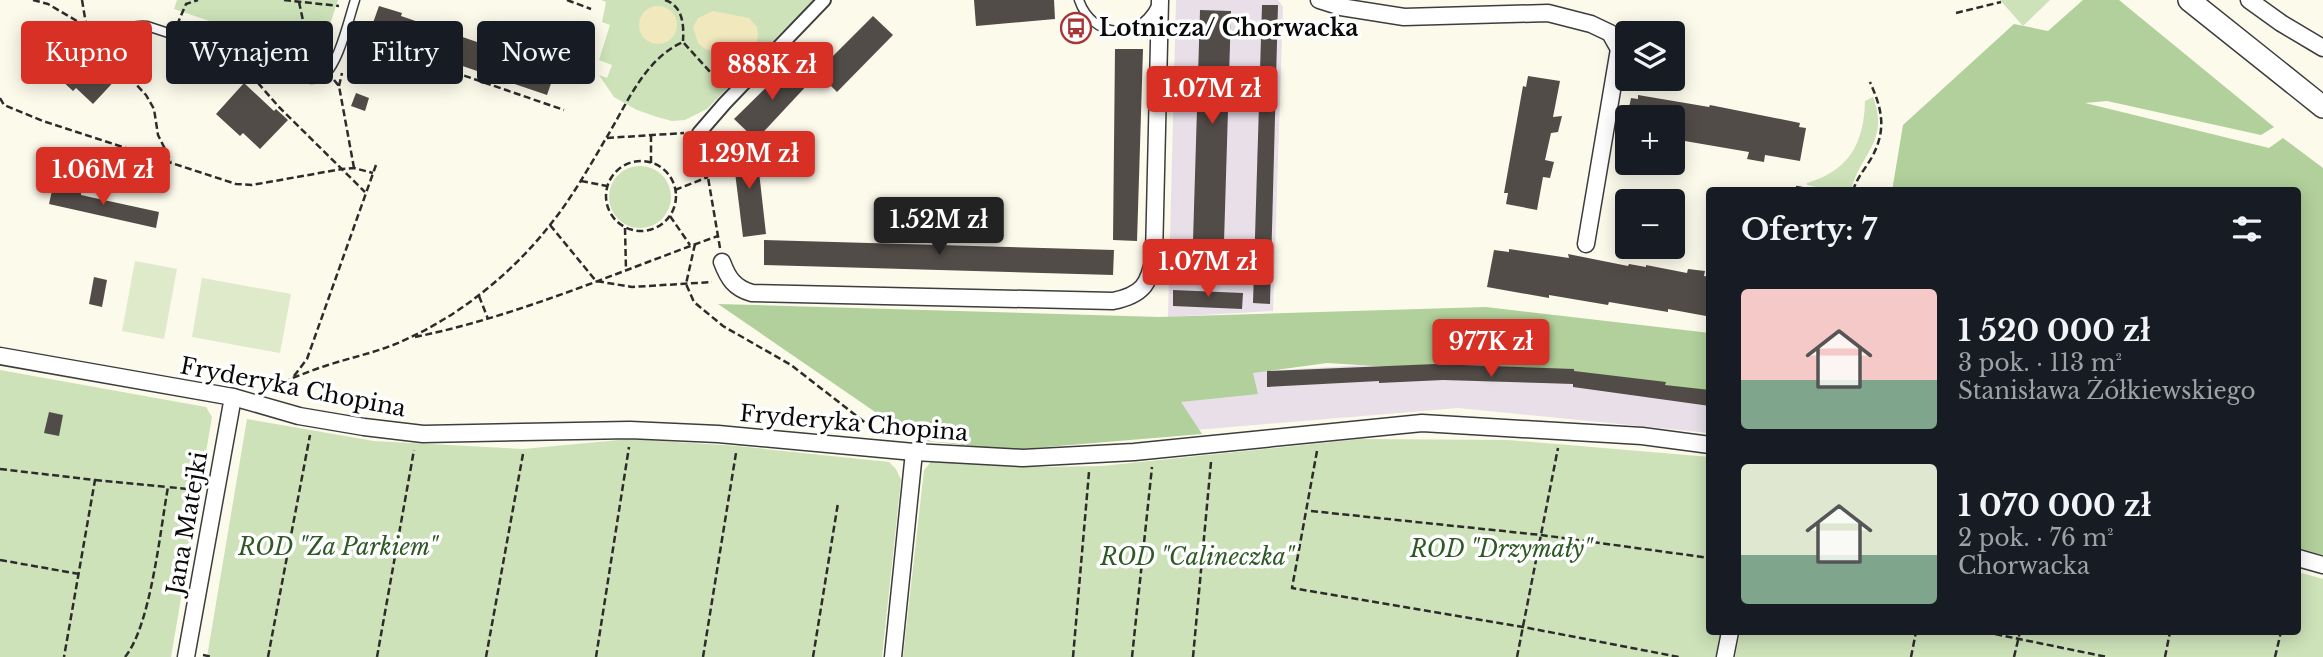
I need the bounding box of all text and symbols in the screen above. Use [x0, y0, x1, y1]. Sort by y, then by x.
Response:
bus stop icon: Lotnicza/ Chorwacka [1059, 11, 1093, 45]
place label: Lotnicza/ Chorwacka [1099, 14, 1359, 42]
chip: Kupno [21, 21, 152, 84]
chip: Wynajem [166, 21, 333, 84]
chip: Filtry [347, 21, 463, 84]
chip: Nowe [477, 21, 595, 84]
map controls [1615, 21, 1685, 259]
button: layers [1615, 21, 1685, 91]
pin: 888K zł [707, 42, 837, 102]
text: 888K zł [727, 51, 817, 79]
pin: 1.07M zł [1140, 66, 1284, 126]
text: 1.07M zł [1163, 75, 1261, 103]
button: + [1615, 105, 1685, 175]
pin: 1.29M zł [677, 132, 821, 191]
text: 1.29M zł [699, 140, 799, 168]
pin: 1.06M zł [31, 148, 175, 207]
text: 1.06M zł [52, 156, 154, 184]
button: − [1615, 189, 1685, 259]
pin: 1.52M zł [867, 198, 1011, 257]
text: 1.52M zł [890, 206, 988, 234]
icon: filters [2228, 210, 2266, 248]
text: Oferty: 7 [1741, 211, 1877, 248]
pin: 1.07M zł [1136, 240, 1280, 299]
text: 1.07M zł [1159, 248, 1257, 276]
text: 1 520 000 zł [1958, 312, 2151, 349]
icon: home [1797, 317, 1881, 401]
pin: 977K zł [1426, 320, 1556, 379]
text: 977K zł [1448, 328, 1534, 356]
text: 3 pok. · 113 m² [1958, 349, 2122, 377]
street label: Fryderyka Chopina [178, 351, 408, 423]
text: Stanisława Żółkiewskiego [1958, 377, 2255, 405]
street label: Fryderyka Chopina [739, 399, 970, 447]
street label: Jana Matejki [160, 449, 213, 600]
text: 1 070 000 zł [1958, 487, 2152, 524]
icon: home [1797, 492, 1881, 576]
text: 2 pok. · 76 m² [1958, 524, 2114, 552]
park label: ROD "Za Parkiem" [237, 533, 439, 561]
park label: ROD "Drzymały" [1409, 535, 1594, 563]
park label: ROD "Calineczka" [1099, 543, 1296, 571]
text: Chorwacka [1958, 552, 2090, 580]

